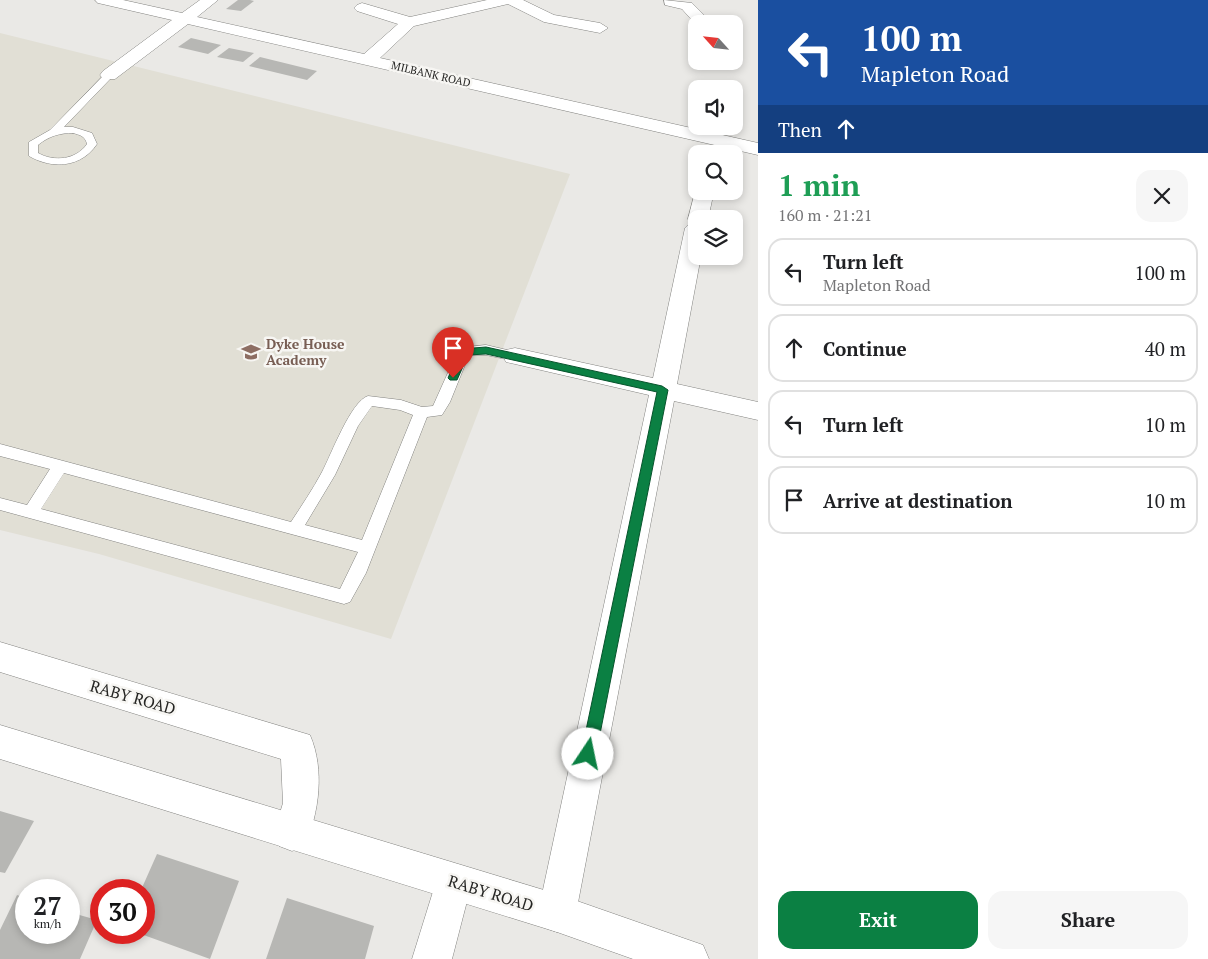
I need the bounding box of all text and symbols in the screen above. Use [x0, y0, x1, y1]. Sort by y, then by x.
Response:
north arrow [688, 15, 742, 70]
map controls [688, 15, 743, 265]
text: 100 m [861, 15, 962, 61]
icon: left [778, 20, 843, 85]
street label: MILBANK ROAD [390, 58, 472, 90]
text: Mapleton Road [861, 59, 1009, 88]
button: sound [688, 80, 743, 135]
icon: ahead [832, 115, 860, 143]
text: Then [778, 117, 822, 142]
button: search [688, 145, 743, 200]
text: 1 min [778, 165, 860, 205]
button: close [1136, 170, 1188, 222]
text: 160 m · 21:21 [778, 204, 872, 226]
button: layers [688, 210, 743, 265]
text: Turn left [823, 249, 904, 274]
icon: left [780, 258, 808, 286]
text: 100 m [1135, 260, 1186, 285]
text: Mapleton Road [823, 274, 931, 296]
pin [432, 327, 474, 378]
place label: Dyke House Academy [266, 334, 345, 369]
icon: arrive [439, 334, 467, 362]
icon: ahead [780, 334, 808, 362]
text: Continue [823, 336, 907, 361]
text: 40 m [1145, 336, 1186, 361]
school or university icon: Dyke House Academy [240, 341, 262, 363]
icon: left [780, 410, 808, 438]
text: Turn left [823, 412, 904, 437]
text: 10 m [1145, 412, 1186, 437]
icon: arrive [780, 486, 808, 514]
text: Arrive at destination [823, 488, 1012, 513]
text: 10 m [1145, 488, 1186, 513]
street label: RABY ROAD [88, 674, 178, 720]
position arrow [561, 727, 613, 779]
street label: RABY ROAD [446, 870, 536, 916]
speed limit sign: 30 [90, 879, 155, 944]
text: 27 [33, 889, 62, 922]
button: Exit [778, 891, 978, 949]
button: Share [988, 891, 1188, 949]
text: km/h [34, 916, 61, 931]

